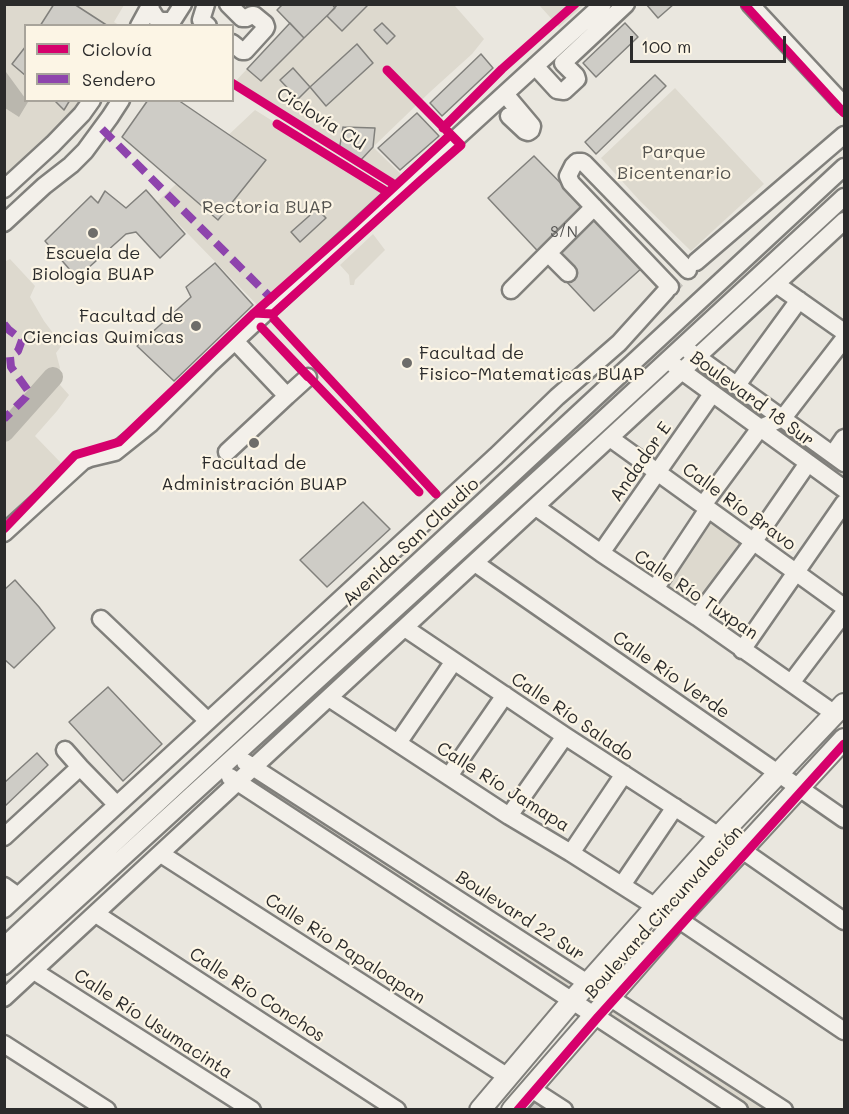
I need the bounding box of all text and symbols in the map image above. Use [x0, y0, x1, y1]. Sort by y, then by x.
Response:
legend [24, 24, 234, 102]
scale bar [633, 24, 789, 62]
text: 100 m [641, 34, 691, 58]
text: Ciclovía [82, 37, 153, 61]
text: Sendero [82, 67, 156, 91]
street label: Ciclovía CU [272, 83, 370, 155]
park label: Parque Bicentenario [617, 141, 731, 184]
park label: Rectoria BUAP [202, 196, 332, 218]
house number: S/N [550, 223, 578, 241]
marker: Escuela de Biologia BUAP [86, 226, 100, 240]
place label: Escuela de Biologia BUAP [32, 242, 154, 284]
place label: Facultad de Ciencias Quimicas [23, 305, 184, 348]
marker: Facultad de Ciencias Quimicas [189, 319, 203, 333]
place label: Facultad de Fisico-Matematicas BUAP [419, 342, 644, 385]
street label: Boulevard 18 Sur [686, 347, 818, 451]
marker: Facultad de Fisico-Matematicas BUAP [400, 356, 414, 370]
street label: Andador E [606, 418, 676, 506]
marker: Facultad de Administración BUAP [247, 436, 261, 450]
place label: Facultad de Administración BUAP [161, 452, 347, 494]
street label: Calle Río Bravo [678, 459, 800, 555]
street label: Avenida San Claudio [338, 473, 484, 611]
street label: Calle Río Tuxpan [630, 546, 762, 644]
street label: Calle Río Verde [608, 627, 734, 723]
street label: Calle Río Salado [507, 668, 637, 766]
street label: Calle Río Jamapa [433, 737, 573, 837]
street label: Boulevard Circunvalación [581, 821, 747, 1003]
street label: Boulevard 22 Sur [452, 866, 588, 966]
street label: Calle Río Papaloapan [261, 889, 429, 1009]
street label: Calle Río Conchos [185, 943, 329, 1047]
street label: Calle Río Usumacinta [70, 965, 236, 1083]

